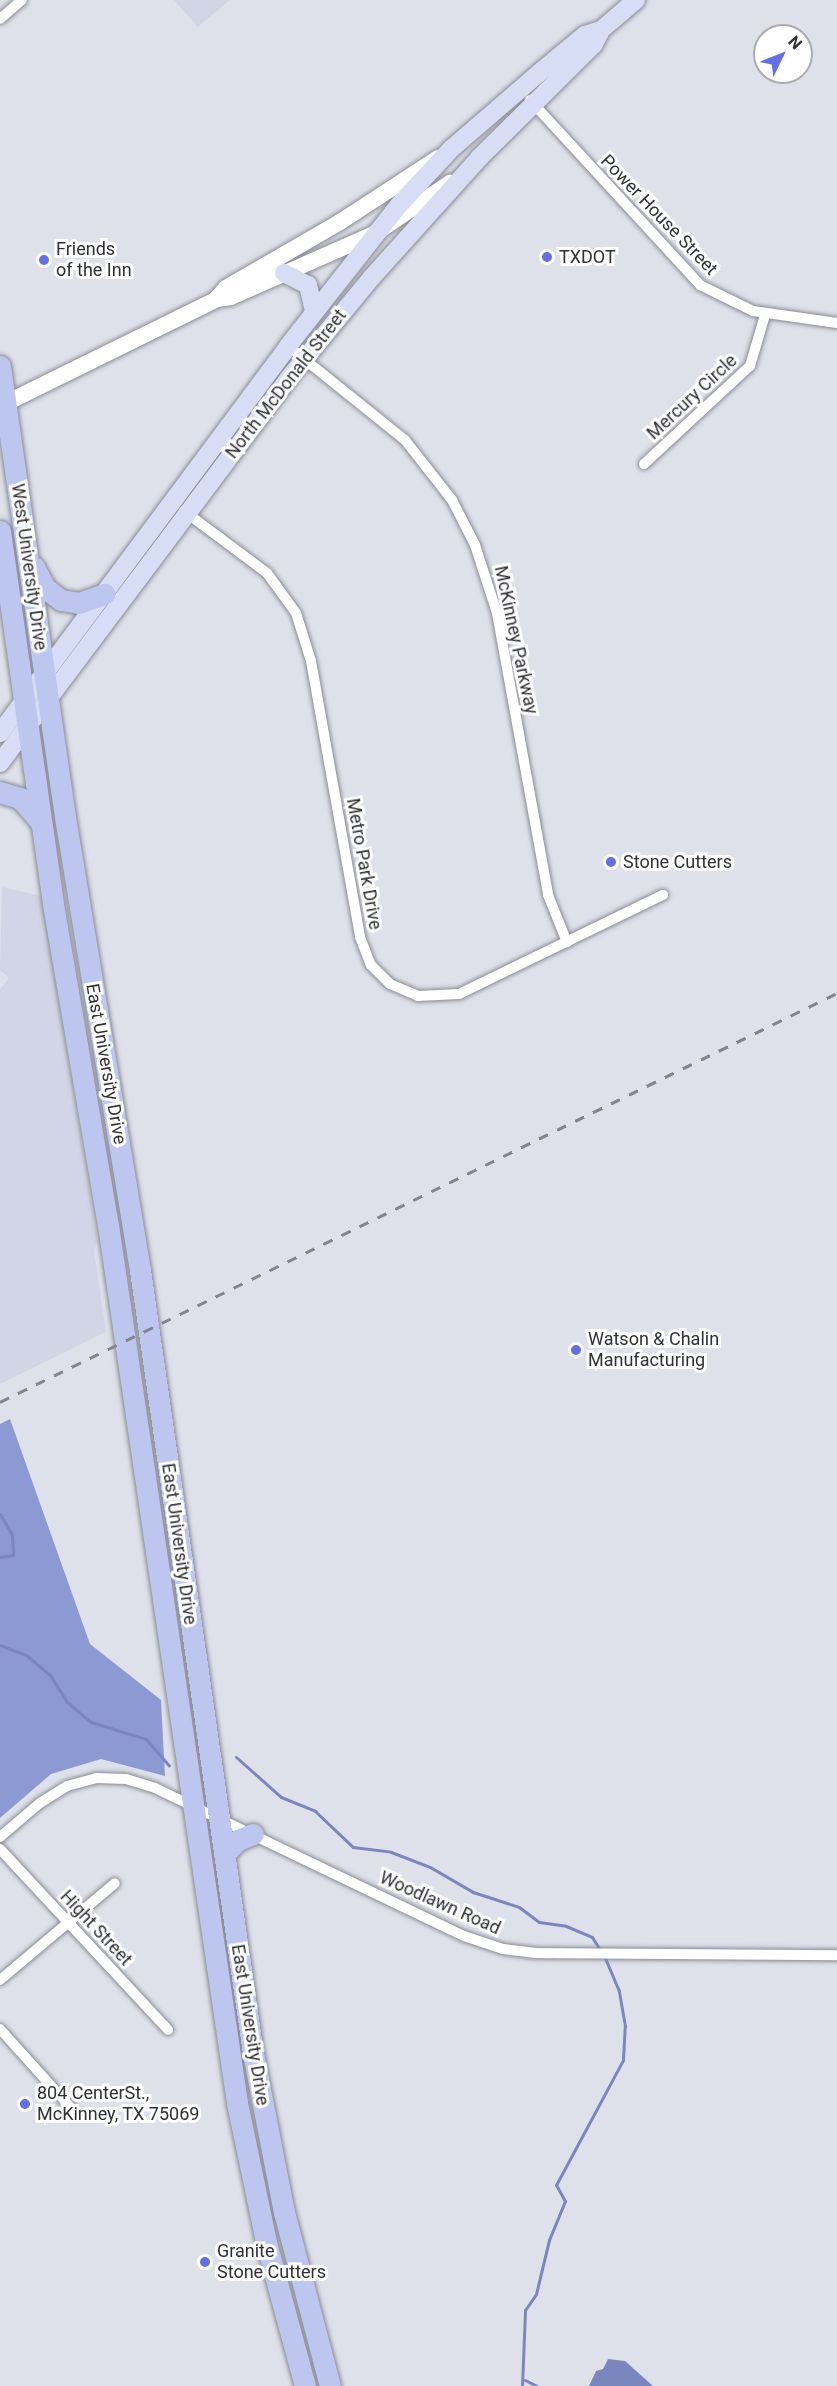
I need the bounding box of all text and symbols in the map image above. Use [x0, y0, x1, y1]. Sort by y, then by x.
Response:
north arrow [753, 24, 813, 84]
text: N [784, 32, 806, 53]
street label: Power House Street [596, 150, 722, 280]
place label: Friends of the Inn [56, 239, 132, 282]
place label: TXDOT [559, 246, 616, 268]
marker: TXDOT [540, 250, 554, 264]
marker: Friends of the Inn [37, 253, 51, 267]
street label: North McDonald Street [221, 305, 351, 463]
street label: Mercury Circle [643, 350, 741, 444]
street label: West University Drive [7, 482, 51, 652]
street label: McKinney Parkway [490, 564, 542, 716]
street label: Metro Park Drive [342, 797, 386, 931]
place label: Stone Cutters [623, 851, 732, 873]
marker: Stone Cutters [604, 855, 618, 869]
street label: East University Drive [81, 982, 131, 1146]
place label: Watson & Chalin Manufacturing [588, 1329, 719, 1372]
marker: Watson & Chalin Manufacturing [569, 1343, 583, 1357]
street label: East University Drive [157, 1462, 201, 1626]
street label: Woodlawn Road [376, 1867, 504, 1939]
street label: Hight Street [56, 1886, 136, 1970]
street label: East University Drive [227, 1943, 273, 2107]
place label: 804 CenterSt., McKinney, TX 75069 [37, 2083, 200, 2126]
marker: 804 CenterSt., McKinney, TX 75069 [18, 2097, 32, 2111]
place label: Granite Stone Cutters [217, 2241, 326, 2284]
marker: Granite Stone Cutters [198, 2255, 212, 2269]

